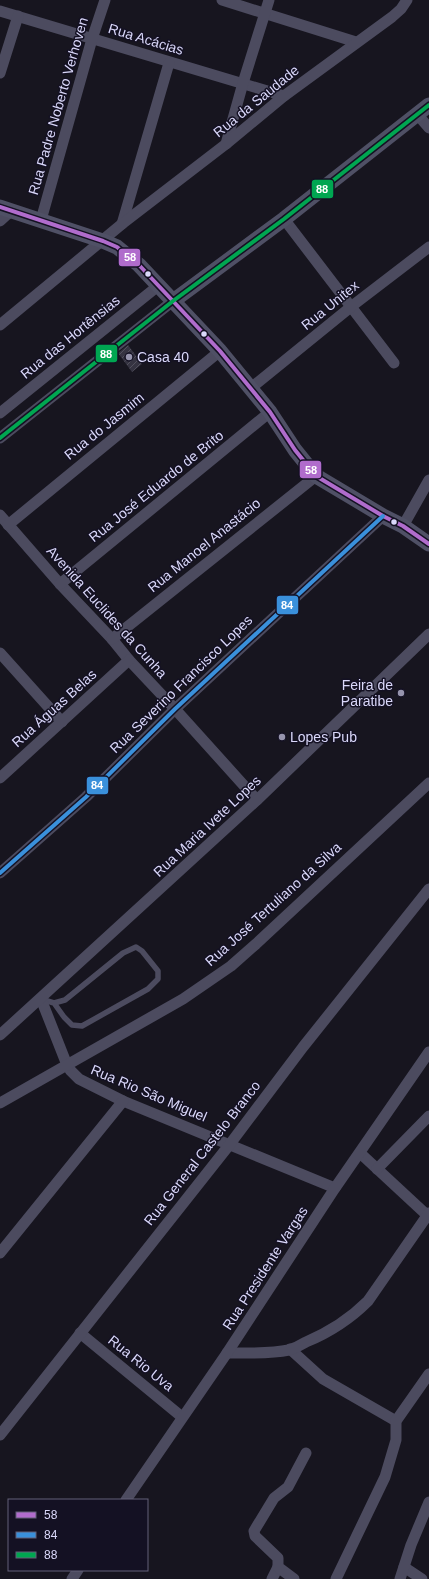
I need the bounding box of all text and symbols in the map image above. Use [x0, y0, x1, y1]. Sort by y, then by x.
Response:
street label: Rua Padre Noberto Verhoven [25, 16, 91, 196]
street label: Rua Acácias [106, 20, 186, 58]
street label: Rua da Saudade [210, 62, 302, 140]
line badge: 88 [311, 179, 334, 199]
text: 88 [316, 183, 328, 195]
line badge: 58 [118, 248, 141, 267]
text: 58 [124, 251, 136, 263]
unlabelled marker [143, 269, 153, 279]
street label: Rua Unitex [298, 277, 362, 333]
street label: Rua das Hortênsias [17, 292, 123, 382]
unlabelled marker [199, 329, 209, 339]
line badge: 88 [95, 344, 118, 363]
text: 88 [100, 348, 112, 360]
place label: Casa 40 [137, 349, 189, 365]
marker: Casa 40 [124, 352, 134, 362]
street label: Rua do Jasmim [61, 389, 147, 463]
street label: Rua José Eduardo de Brito [86, 427, 227, 545]
line badge: 58 [299, 460, 322, 479]
text: 58 [305, 464, 317, 476]
street label: Rua Manoel Anastácio [145, 495, 264, 595]
unlabelled marker [389, 517, 399, 527]
street label: Avenida Euclides da Cunha [44, 543, 171, 681]
line badge: 84 [276, 595, 299, 615]
text: 84 [281, 599, 294, 611]
street label: Rua Severino Francisco Lopes [107, 612, 255, 756]
street label: Rua Águas Belas [8, 666, 100, 750]
place label: Feira de Paratibe [341, 677, 393, 709]
marker: Feira de Paratibe [396, 688, 406, 698]
place label: Lopes Pub [290, 729, 357, 745]
marker: Lopes Pub [277, 732, 287, 742]
street label: Rua Maria Ivete Lopes [150, 772, 264, 880]
line badge: 84 [86, 776, 109, 795]
text: 84 [91, 779, 104, 791]
street label: Rua José Tertuliano da Silva [202, 839, 344, 969]
street label: Rua Rio São Miguel [89, 1061, 209, 1125]
street label: Rua General Castelo Branco [141, 1077, 264, 1228]
street label: Rua Presidente Vargas [219, 1203, 311, 1333]
street label: Rua Rio Uva [105, 1332, 177, 1394]
legend [8, 1499, 148, 1571]
text: 58 [44, 1508, 58, 1522]
text: 84 [44, 1528, 58, 1542]
text: 88 [44, 1548, 58, 1562]

